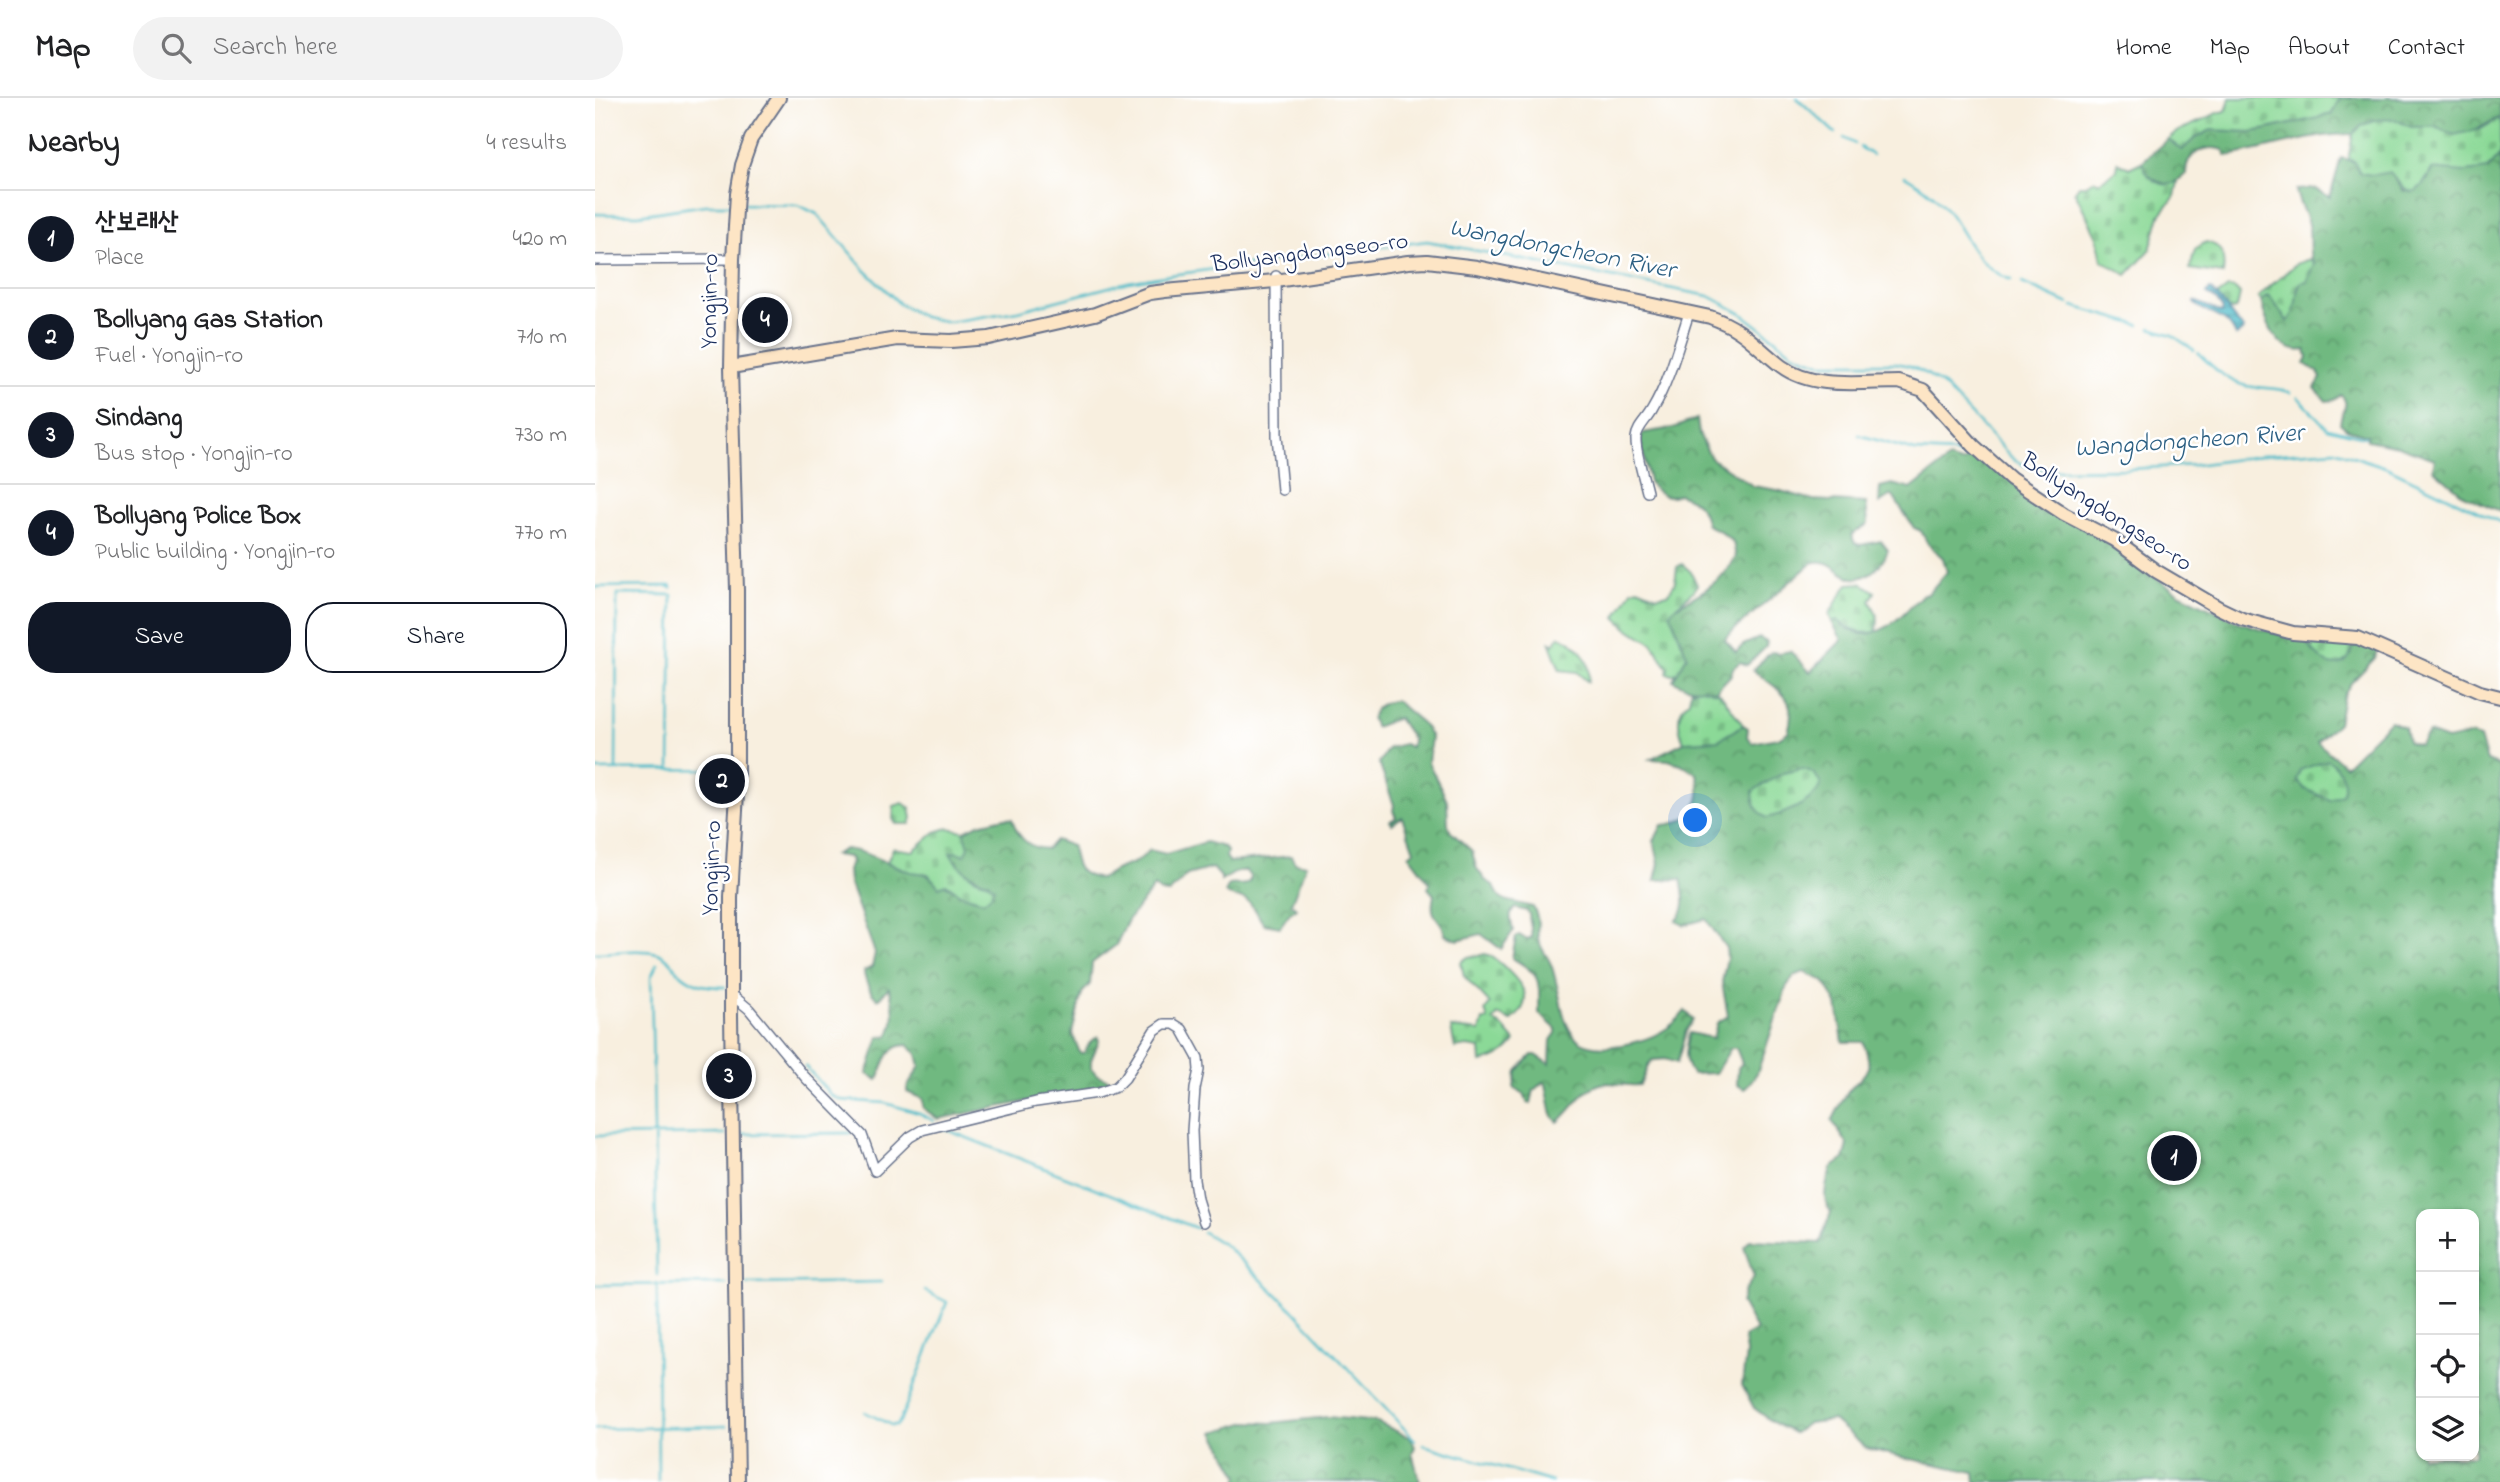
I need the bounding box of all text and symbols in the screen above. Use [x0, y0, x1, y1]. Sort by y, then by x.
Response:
search box [133, 17, 623, 80]
text: Map [35, 24, 91, 72]
icon: search [157, 29, 195, 67]
text: Search here [213, 29, 337, 67]
text: Home [2116, 31, 2172, 66]
text: Map [2210, 31, 2250, 66]
text: About [2288, 31, 2350, 66]
text: Contact [2388, 31, 2465, 66]
text: Nearby [28, 122, 120, 166]
text: 4 results [486, 127, 567, 160]
text: 산보래산 [95, 204, 179, 242]
water label: Wangdongcheon River [1446, 209, 1681, 291]
text: 1 [47, 223, 55, 256]
text: 420 m [513, 223, 567, 256]
street label: Bollyangdongseo-ro [1209, 225, 1410, 285]
text: Place [95, 242, 144, 275]
street label: Yongjin-ro [693, 253, 729, 349]
pin: 4 [742, 294, 788, 346]
text: Bollyang Gas Station [95, 302, 323, 340]
text: 2 [45, 321, 57, 354]
text: 710 m [517, 321, 567, 354]
text: Fuel · Yongjin-ro [95, 340, 243, 373]
text: Sindang [95, 400, 182, 438]
water label: Wangdongcheon River [2073, 415, 2308, 469]
text: 3 [46, 419, 56, 452]
text: 730 m [514, 419, 567, 452]
text: Bus stop · Yongjin-ro [95, 438, 293, 471]
street label: Bollyangdongseo-ro [2012, 444, 2199, 582]
text: Bollyang Police Box [95, 498, 301, 536]
text: 4 [46, 517, 56, 550]
text: 770 m [515, 517, 567, 550]
text: Public building · Yongjin-ro [95, 536, 335, 569]
button: Save [28, 602, 291, 673]
button: Share [305, 602, 567, 673]
pin: 2 [699, 755, 745, 807]
your location [1678, 803, 1712, 837]
street label: Yongjin-ro [694, 820, 732, 916]
pin: 3 [706, 1050, 752, 1102]
pin: 1 [2151, 1132, 2197, 1184]
map controls [2416, 1209, 2479, 1461]
button: + [2416, 1209, 2479, 1272]
button: − [2416, 1272, 2479, 1335]
button: locate [2416, 1335, 2479, 1398]
button: layers [2416, 1398, 2479, 1461]

